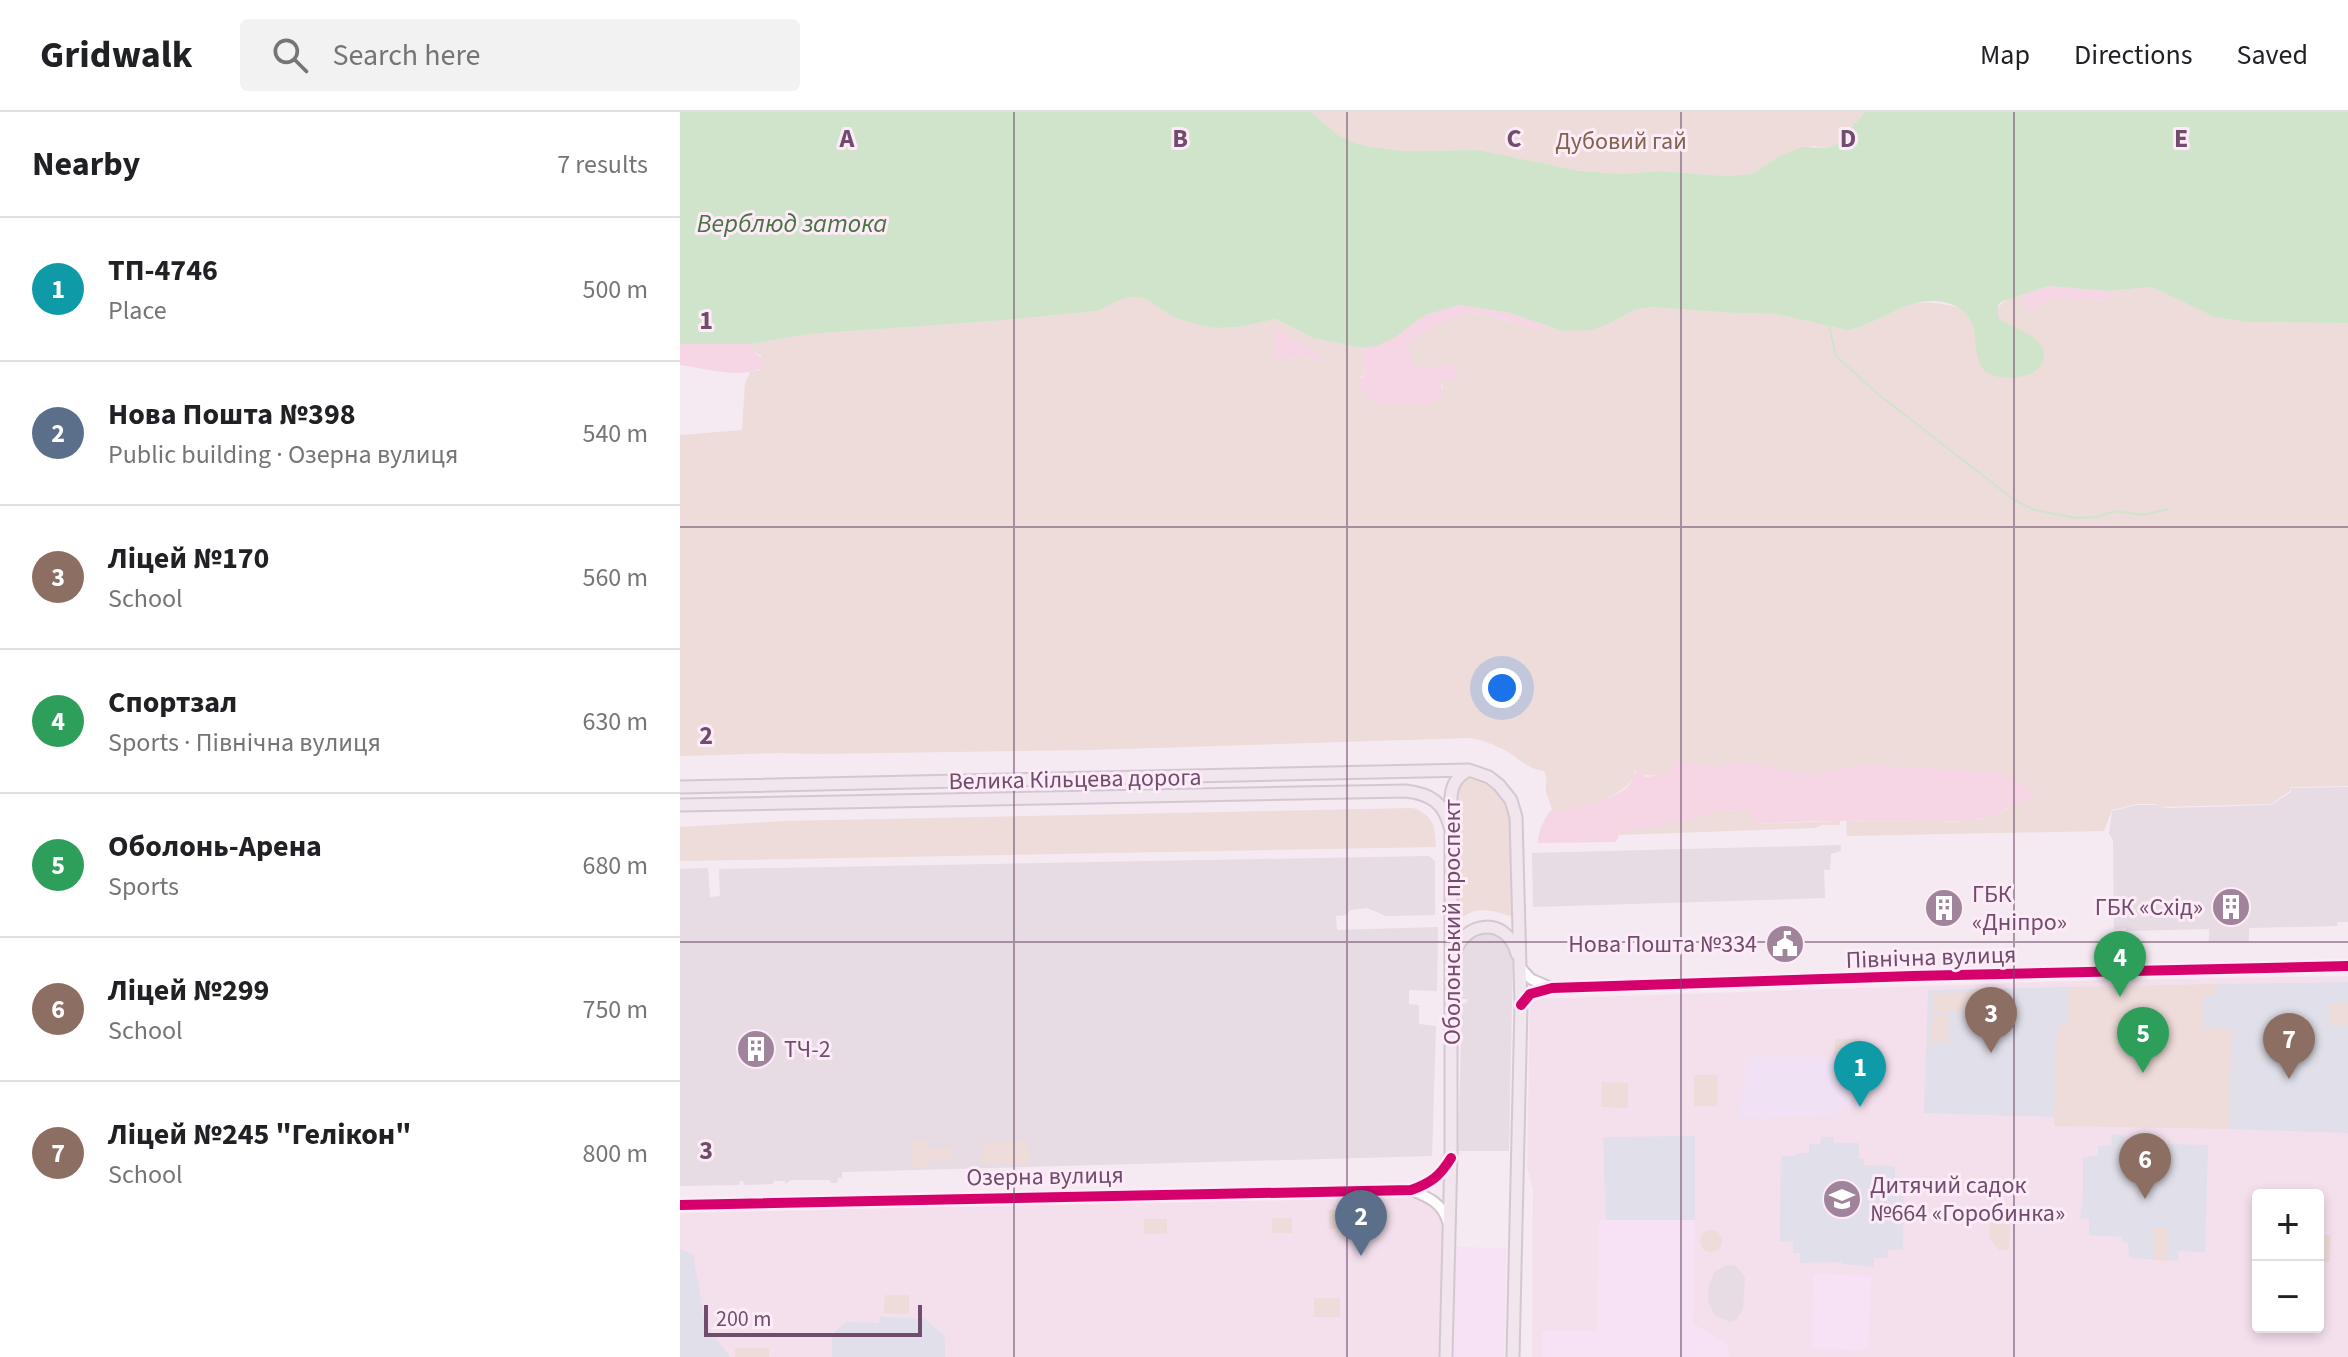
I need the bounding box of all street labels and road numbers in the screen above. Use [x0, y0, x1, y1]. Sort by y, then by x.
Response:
street label: Велика Кільцева дорога [948, 760, 1202, 799]
street label: Оболонський проспект [1435, 799, 1470, 1045]
street label: Північна вулиця [1845, 937, 2017, 978]
street label: Озерна вулиця [966, 1158, 1124, 1195]

